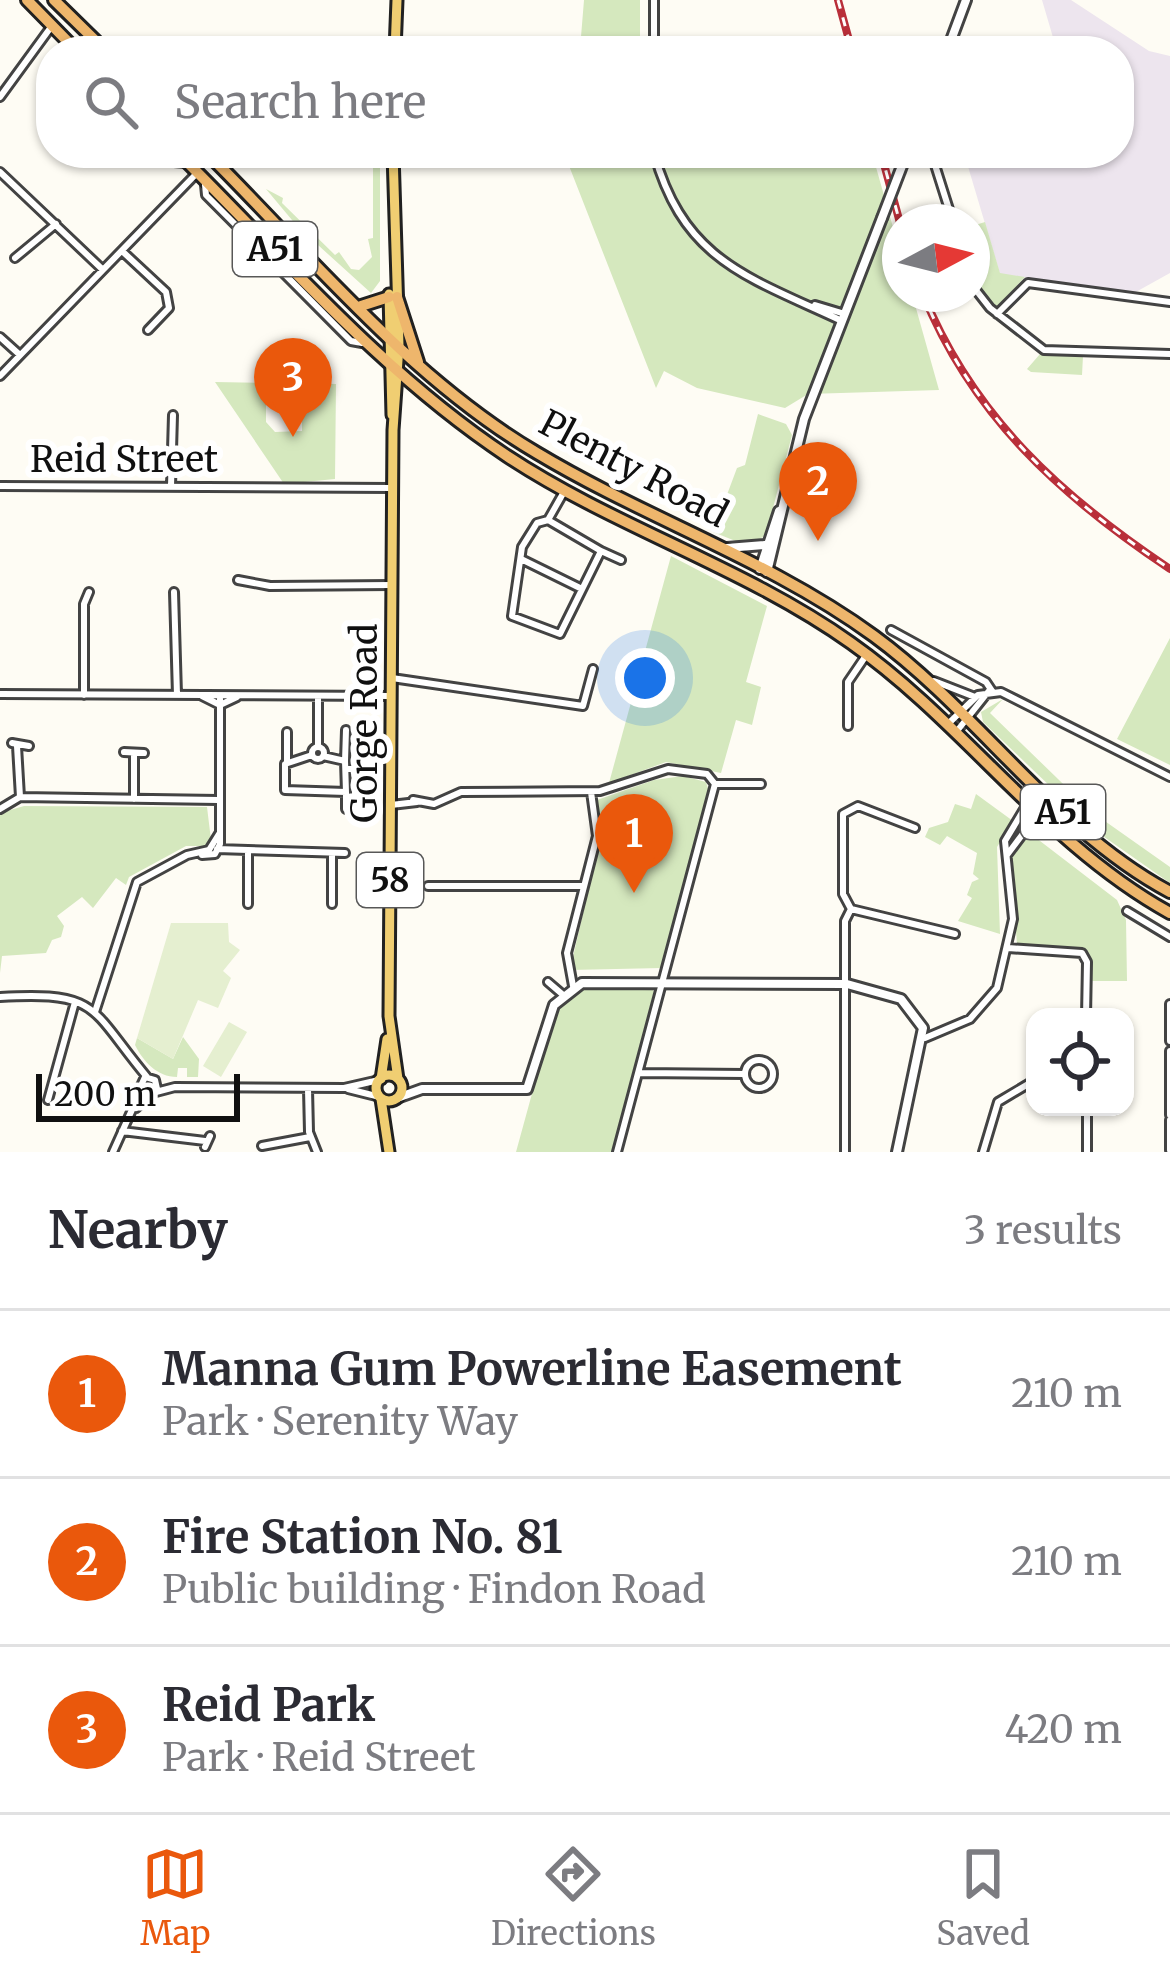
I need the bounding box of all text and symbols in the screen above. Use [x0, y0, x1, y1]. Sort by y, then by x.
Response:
search box [36, 36, 1134, 168]
icon: search [78, 69, 144, 135]
text: Search here [174, 74, 426, 130]
north arrow [882, 204, 990, 312]
road number: A51 [233, 222, 317, 276]
pin: 3 [254, 338, 332, 437]
street label: Plenty Road [532, 400, 736, 537]
street label: Reid Street [30, 437, 218, 482]
pin: 2 [779, 442, 857, 541]
street label: Gorge Road [342, 623, 387, 823]
your location [615, 648, 675, 708]
road number: A51 [1021, 785, 1105, 839]
pin: 1 [595, 794, 673, 893]
road number: 58 [357, 853, 423, 907]
map controls [1026, 1008, 1134, 1116]
button: locate [1026, 1008, 1134, 1116]
scale bar [36, 1068, 240, 1121]
text: 200 m [54, 1074, 156, 1115]
text: Nearby [48, 1198, 228, 1262]
text: 3 results [964, 1206, 1122, 1255]
text: Manna Gum Powerline Easement [162, 1341, 902, 1397]
text: 1 [78, 1369, 96, 1418]
text: 210 m [1011, 1369, 1122, 1418]
text: Park · Serenity Way [162, 1397, 518, 1446]
text: Fire Station No. 81 [162, 1509, 563, 1565]
text: 2 [76, 1537, 98, 1586]
text: 210 m [1011, 1537, 1122, 1586]
text: Public building · Findon Road [162, 1565, 706, 1614]
text: Reid Park [162, 1677, 375, 1733]
text: 3 [76, 1705, 98, 1754]
text: 420 m [1004, 1705, 1122, 1754]
text: Park · Reid Street [162, 1733, 476, 1782]
tab: Map [140, 1841, 211, 1954]
tab: Directions [491, 1841, 656, 1954]
tab: Saved [936, 1841, 1030, 1954]

